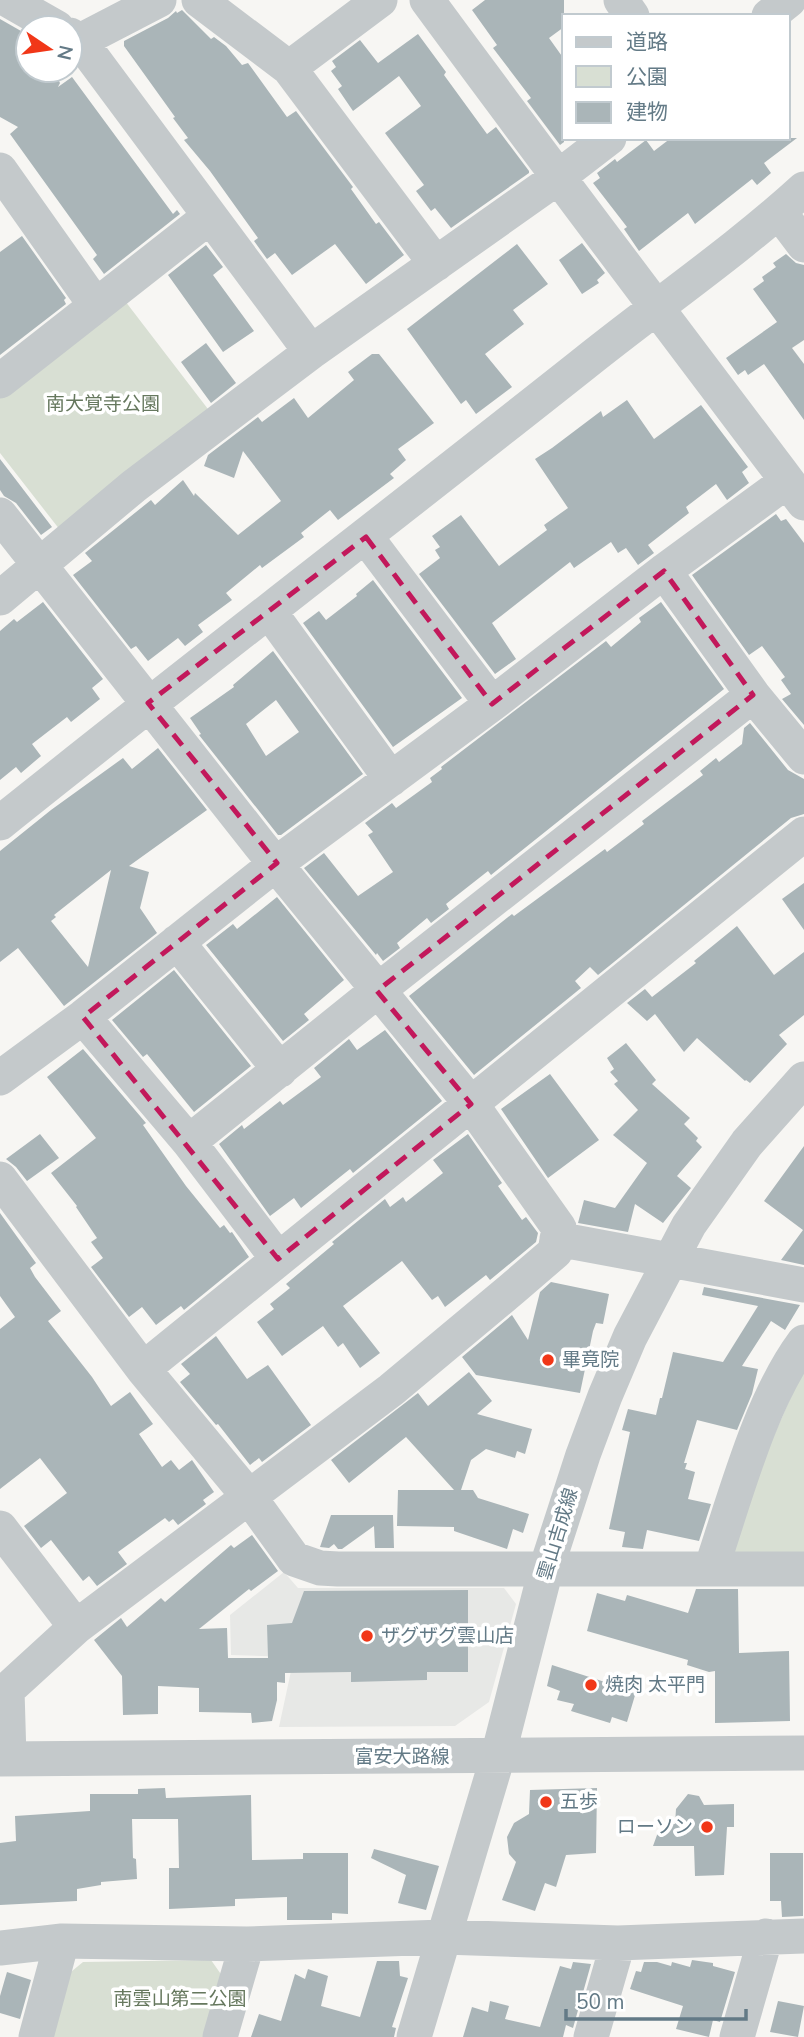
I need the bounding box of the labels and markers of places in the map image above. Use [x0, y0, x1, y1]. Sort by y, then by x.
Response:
place label: 畢竟院 [562, 1347, 619, 1373]
marker: 畢竟院 [540, 1352, 556, 1368]
place label: ザグザグ雲山店 [381, 1623, 514, 1649]
marker: ザグザグ雲山店 [359, 1628, 375, 1644]
place label: 焼肉 太平門 [605, 1672, 705, 1698]
marker: 焼肉 太平門 [583, 1677, 599, 1693]
place label: 五歩 [560, 1789, 598, 1815]
marker: 五歩 [538, 1794, 554, 1810]
place label: ローソン [617, 1814, 693, 1840]
marker: ローソン [699, 1819, 715, 1835]

